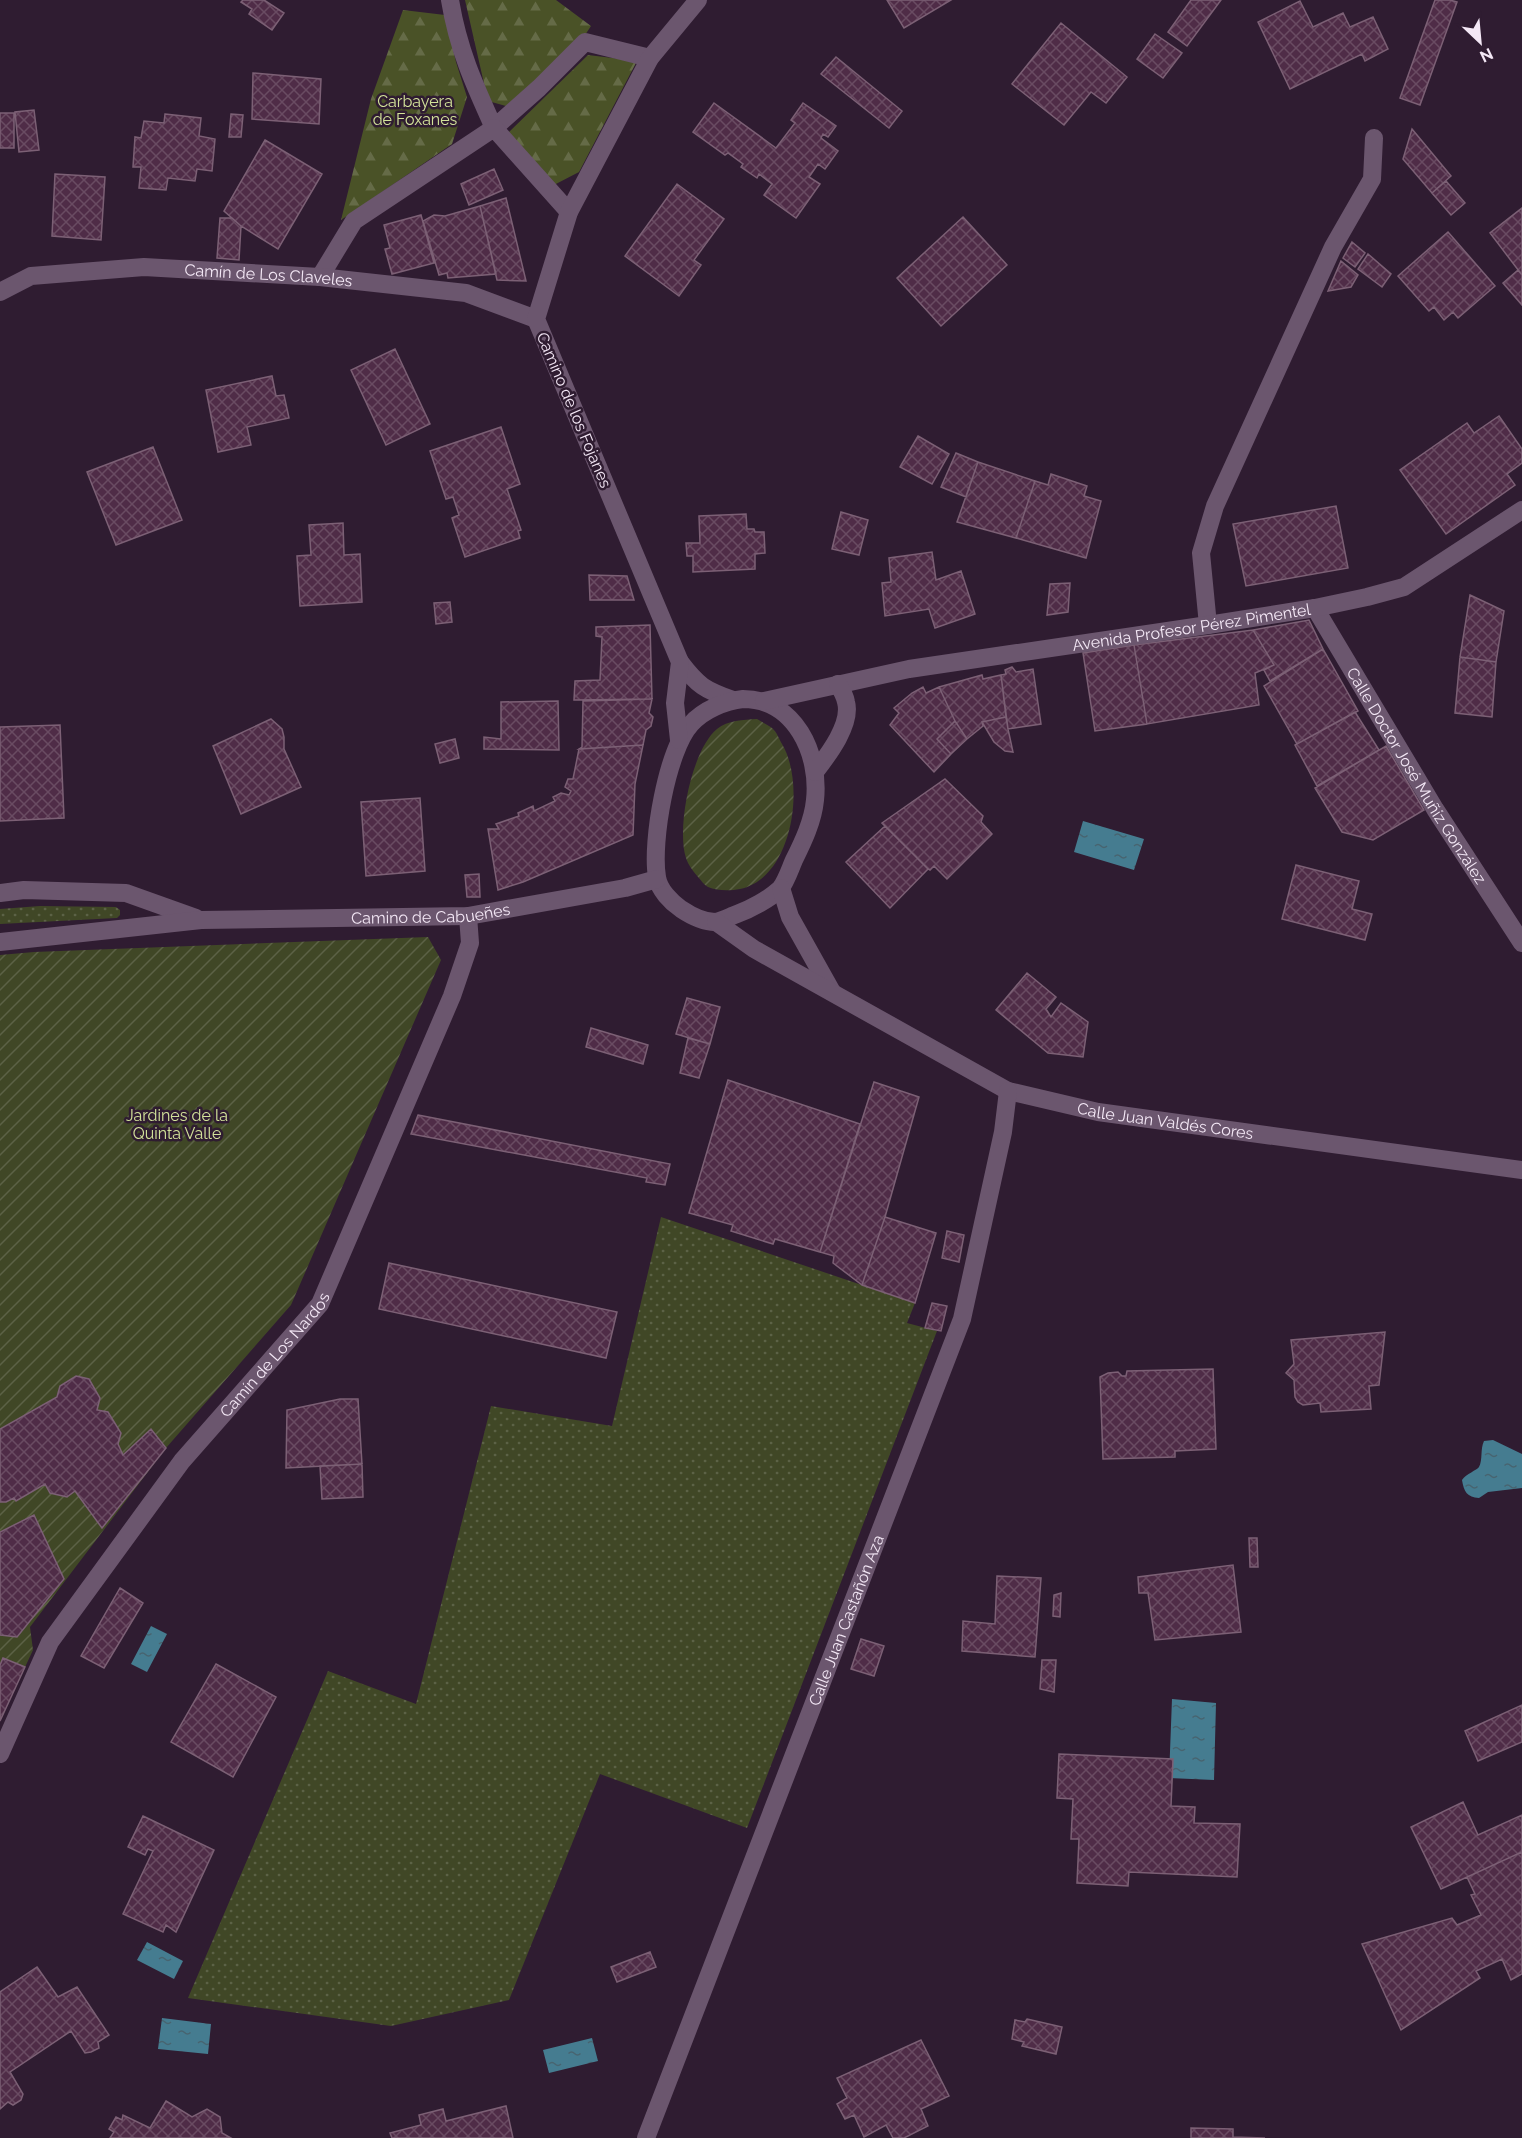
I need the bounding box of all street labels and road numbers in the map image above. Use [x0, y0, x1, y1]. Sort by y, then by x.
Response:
street label: Camín de Los Claveles [184, 260, 354, 290]
street label: Camino de los Fojanes [533, 329, 615, 491]
street label: Avenida Profesor Pérez Pimentel [1071, 599, 1313, 654]
street label: Calle Doctor José Muñíz González [1343, 664, 1491, 887]
street label: Camino de Cabueñes [351, 899, 512, 927]
street label: Calle Juan Valdés Cores [1076, 1098, 1255, 1143]
street label: Camín de Los Nardos [216, 1289, 333, 1421]
street label: Calle Juan Castañón Aza [804, 1532, 887, 1708]

